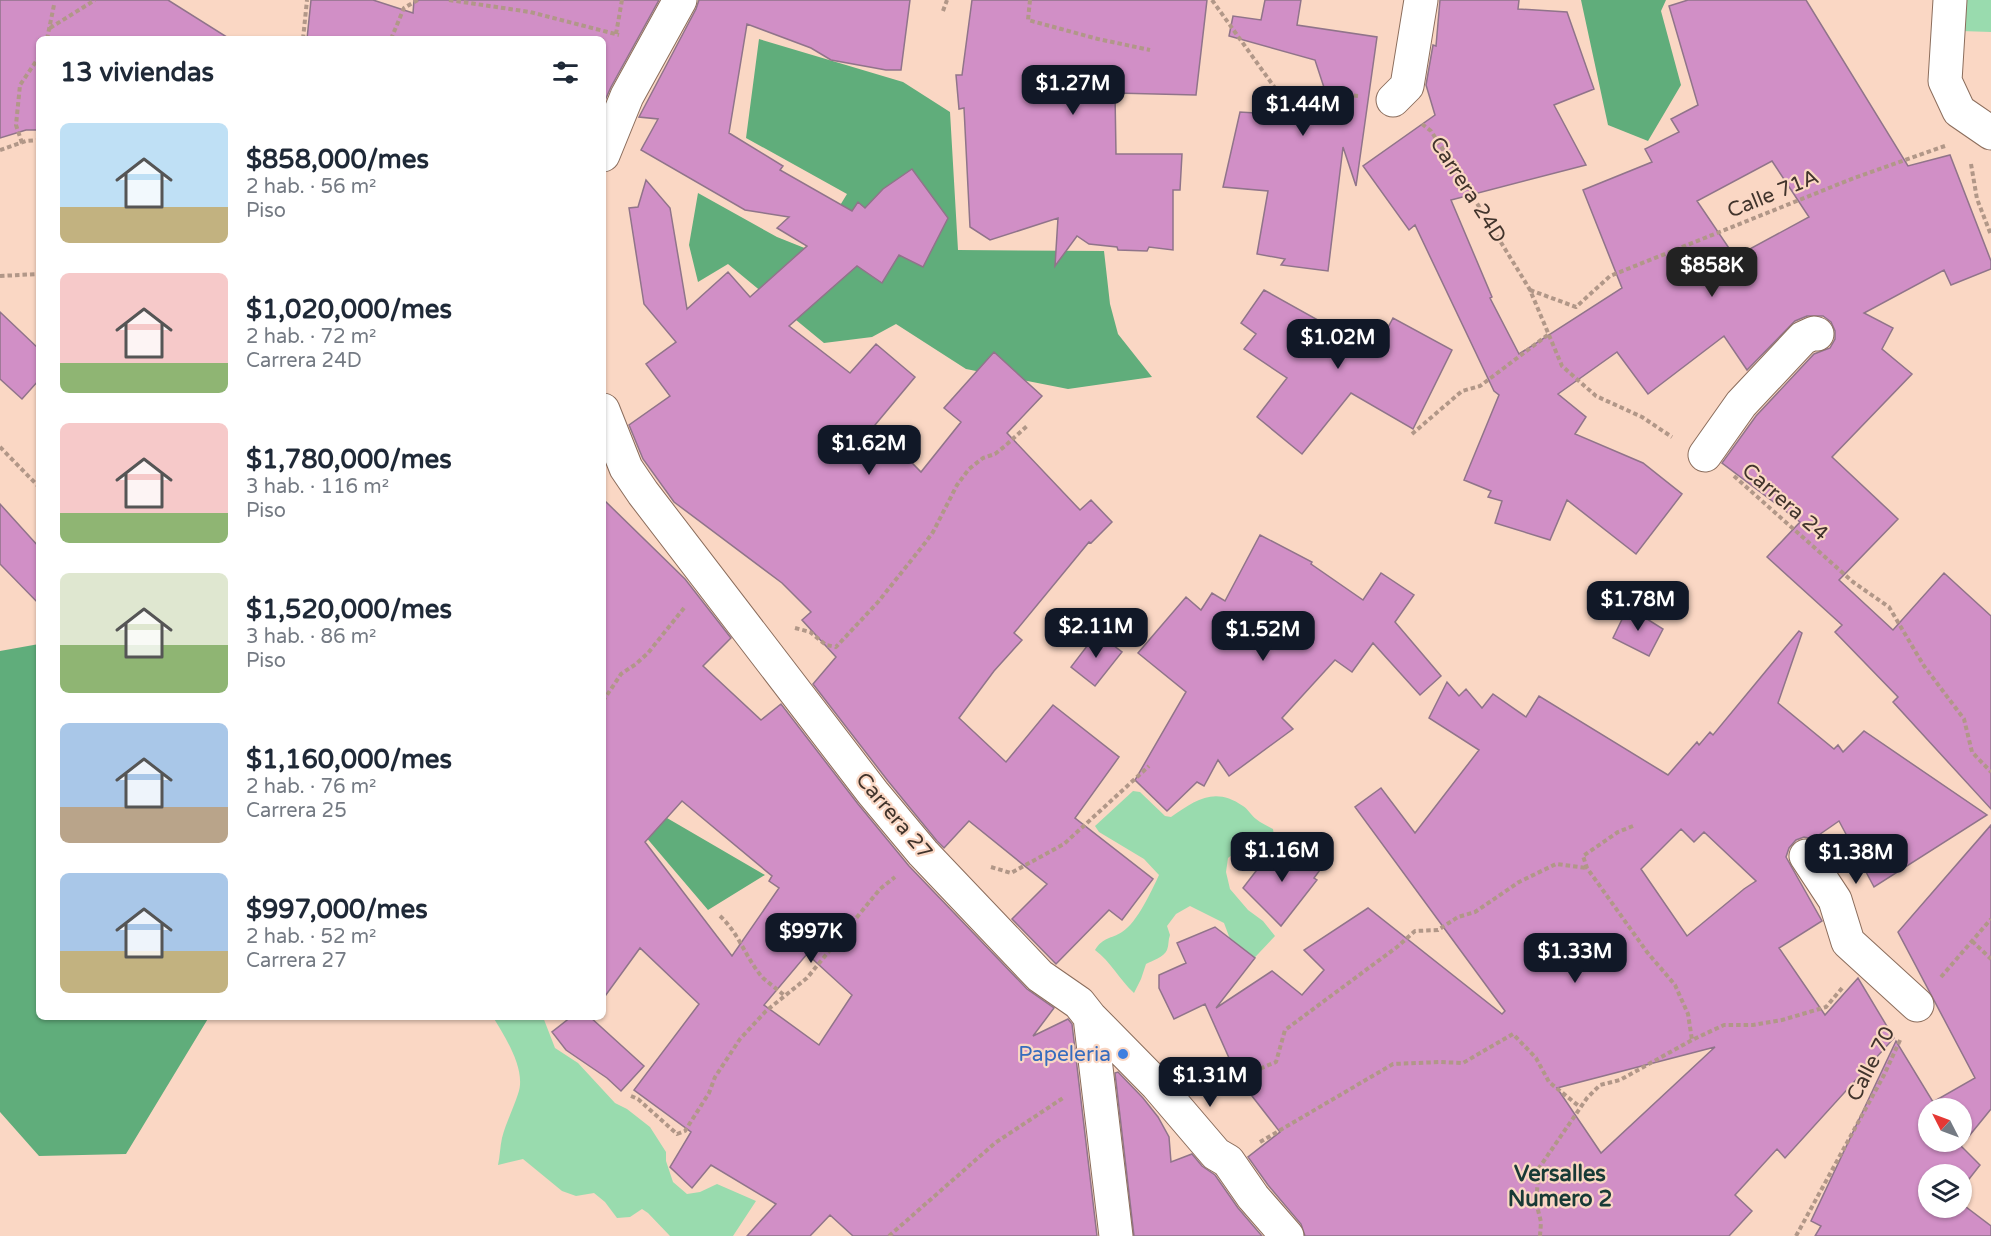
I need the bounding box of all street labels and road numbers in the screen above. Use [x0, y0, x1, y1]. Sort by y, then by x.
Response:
street label: Carrera 24D [1424, 132, 1512, 248]
street label: Calle 71A [1724, 164, 1822, 224]
street label: Carrera 24 [1737, 458, 1833, 546]
street label: Carrera 27 [850, 767, 938, 865]
street label: Calle 70 [1842, 1022, 1900, 1106]

